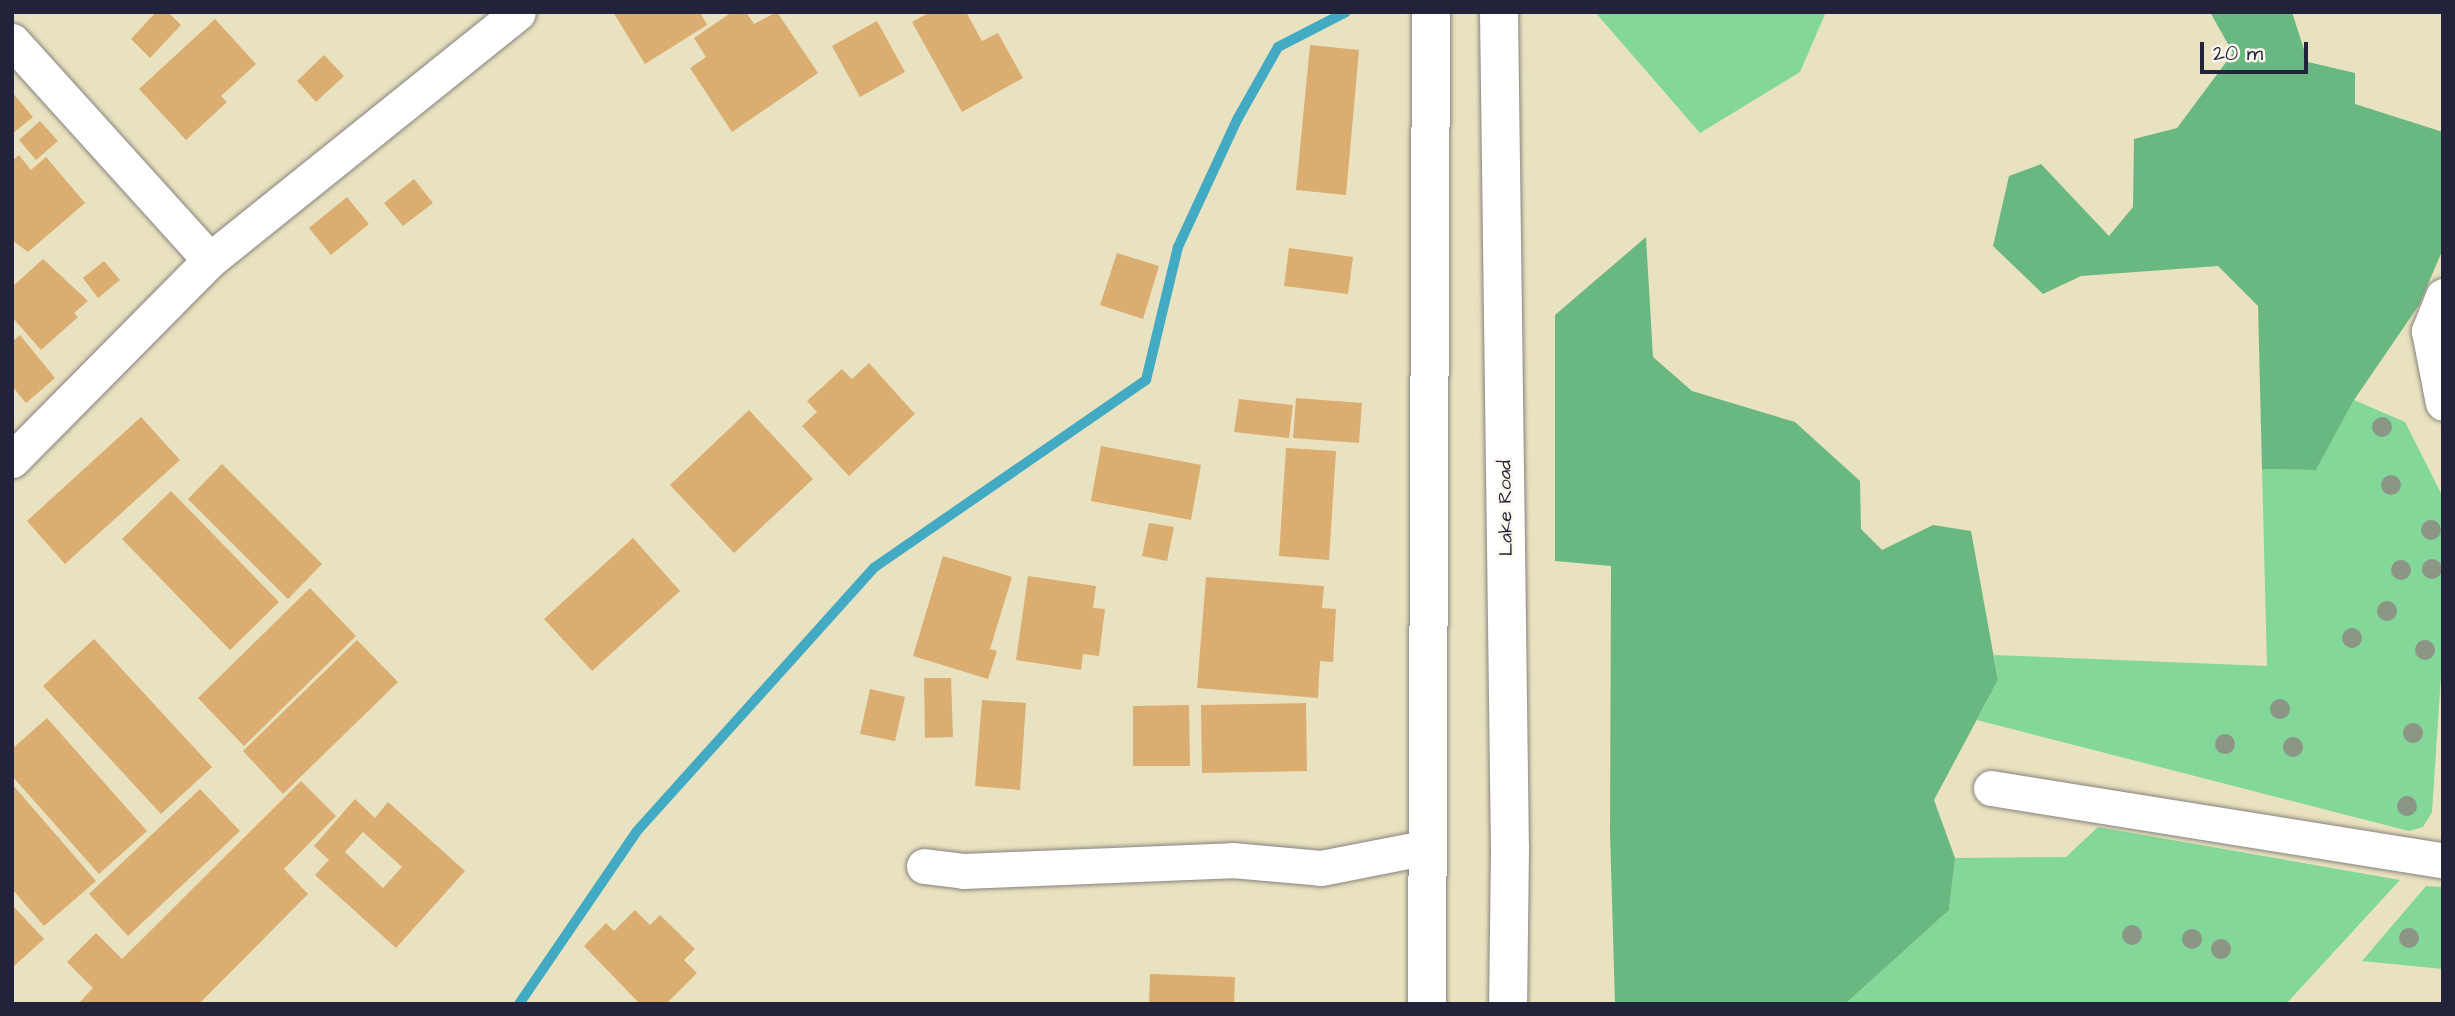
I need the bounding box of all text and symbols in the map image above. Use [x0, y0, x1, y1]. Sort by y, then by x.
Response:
scale bar [2203, 28, 2312, 72]
text: 20 m [2213, 39, 2263, 68]
street label: Lake Road [1494, 460, 1518, 556]

